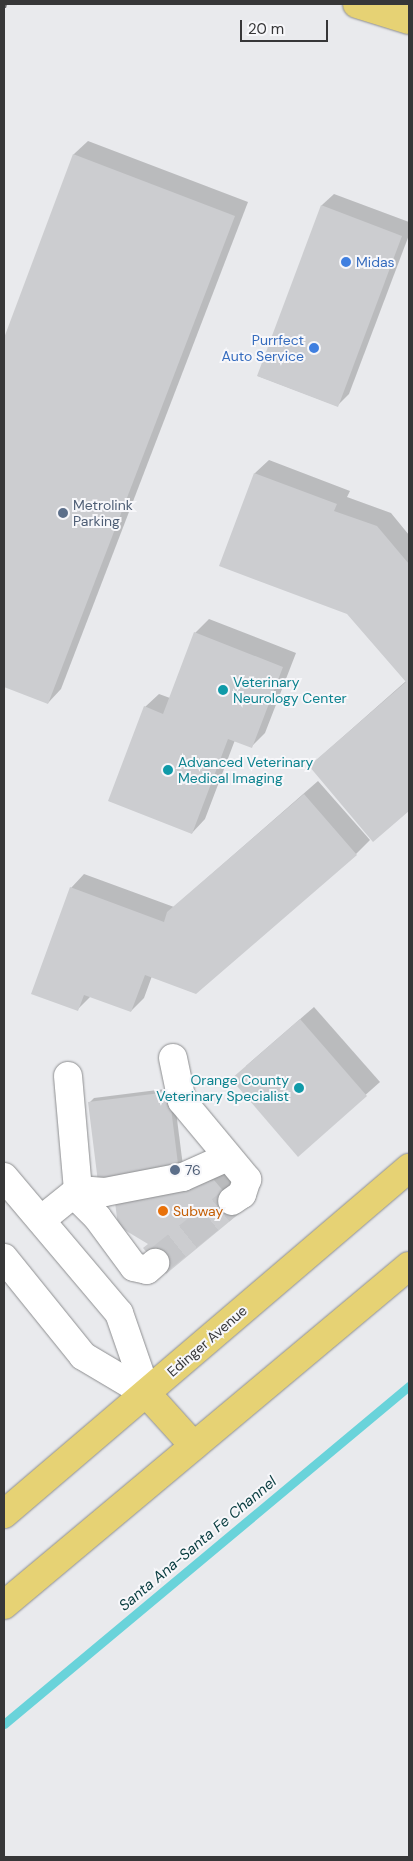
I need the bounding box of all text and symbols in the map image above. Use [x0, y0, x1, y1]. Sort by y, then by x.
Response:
scale bar [243, 10, 330, 42]
text: 20 m [248, 19, 284, 39]
place label: Midas [356, 254, 395, 270]
marker: Midas [340, 256, 352, 268]
place label: Purrfect Auto Service [222, 332, 304, 364]
marker: Purrfect Auto Service [308, 342, 320, 354]
place label: Metrolink Parking [73, 497, 133, 530]
marker: Metrolink Parking [57, 507, 69, 519]
place label: Veterinary Neurology Center [233, 674, 347, 706]
marker: Veterinary Neurology Center [217, 684, 229, 696]
place label: Advanced Veterinary Medical Imaging [178, 754, 313, 786]
marker: Advanced Veterinary Medical Imaging [162, 764, 174, 776]
place label: Orange County Veterinary Specialist [156, 1072, 289, 1104]
marker: Orange County Veterinary Specialist [293, 1082, 305, 1094]
place label: 76 [185, 1162, 201, 1178]
marker: 76 [169, 1164, 181, 1176]
place label: Subway [173, 1203, 223, 1219]
marker: Subway [157, 1205, 169, 1217]
street label: Edinger Avenue [164, 1302, 250, 1380]
water label: Santa Ana-Santa Fe Channel [116, 1473, 280, 1615]

